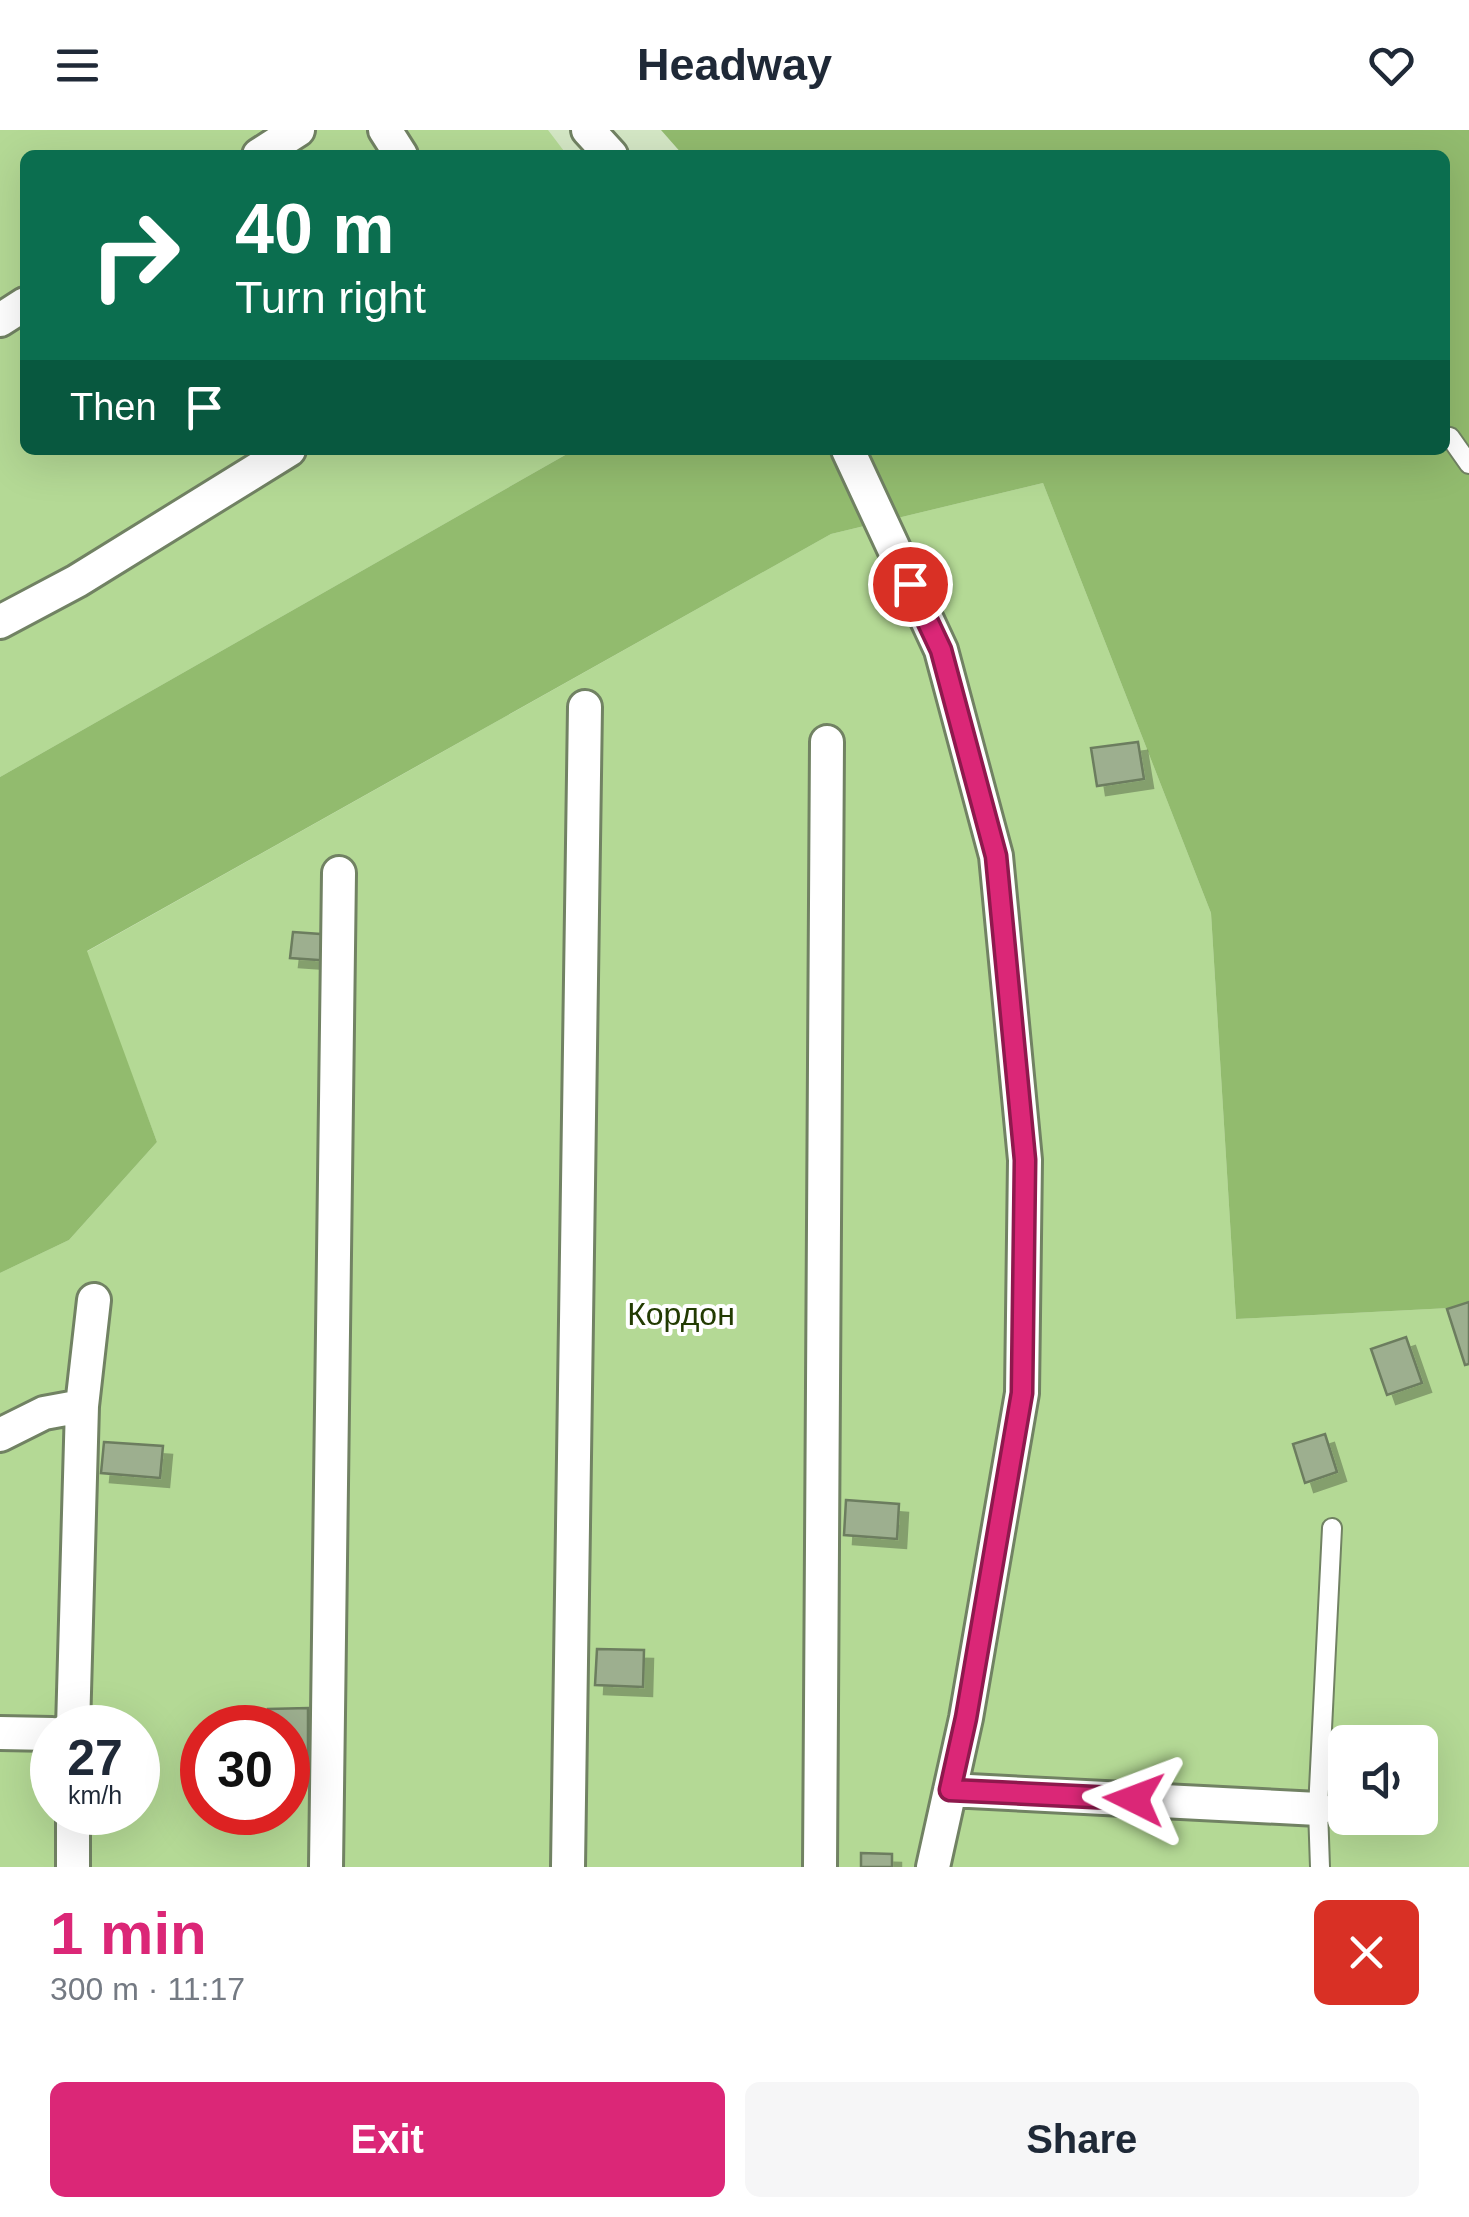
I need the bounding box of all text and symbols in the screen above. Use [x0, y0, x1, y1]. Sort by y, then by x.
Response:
icon: menu [50, 38, 105, 93]
icon: heart [1364, 38, 1419, 93]
text: Headway [637, 39, 832, 90]
icon: right [70, 190, 200, 320]
text: 40 m [235, 190, 395, 268]
text: Turn right [235, 272, 426, 323]
icon: arrive [177, 380, 232, 435]
text: Then [70, 386, 157, 428]
pin [868, 542, 953, 627]
icon: arrive [883, 557, 938, 612]
park label: Кордон [627, 1296, 735, 1332]
speed limit sign: 30 [180, 1705, 310, 1835]
map controls [1328, 1725, 1438, 1835]
button: sound [1328, 1725, 1438, 1835]
text: 27 [67, 1730, 123, 1786]
position arrow [1082, 1747, 1186, 1851]
text: km/h [68, 1781, 122, 1809]
text: 1 min [50, 1900, 207, 1967]
button: close [1314, 1900, 1419, 2005]
text: 300 m · 11:17 [50, 1971, 245, 2007]
button: Exit [50, 2082, 725, 2197]
button: Share [745, 2082, 1419, 2197]

